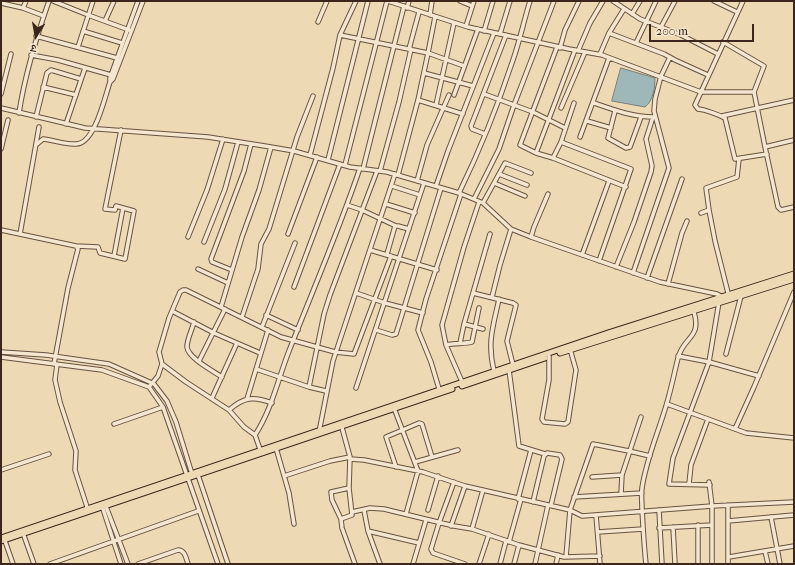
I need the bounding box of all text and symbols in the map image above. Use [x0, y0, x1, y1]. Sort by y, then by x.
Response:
north arrow [16, 16, 56, 56]
scale bar [651, 16, 756, 42]
text: 200 m [656, 24, 688, 38]
text: उ [30, 41, 38, 55]

